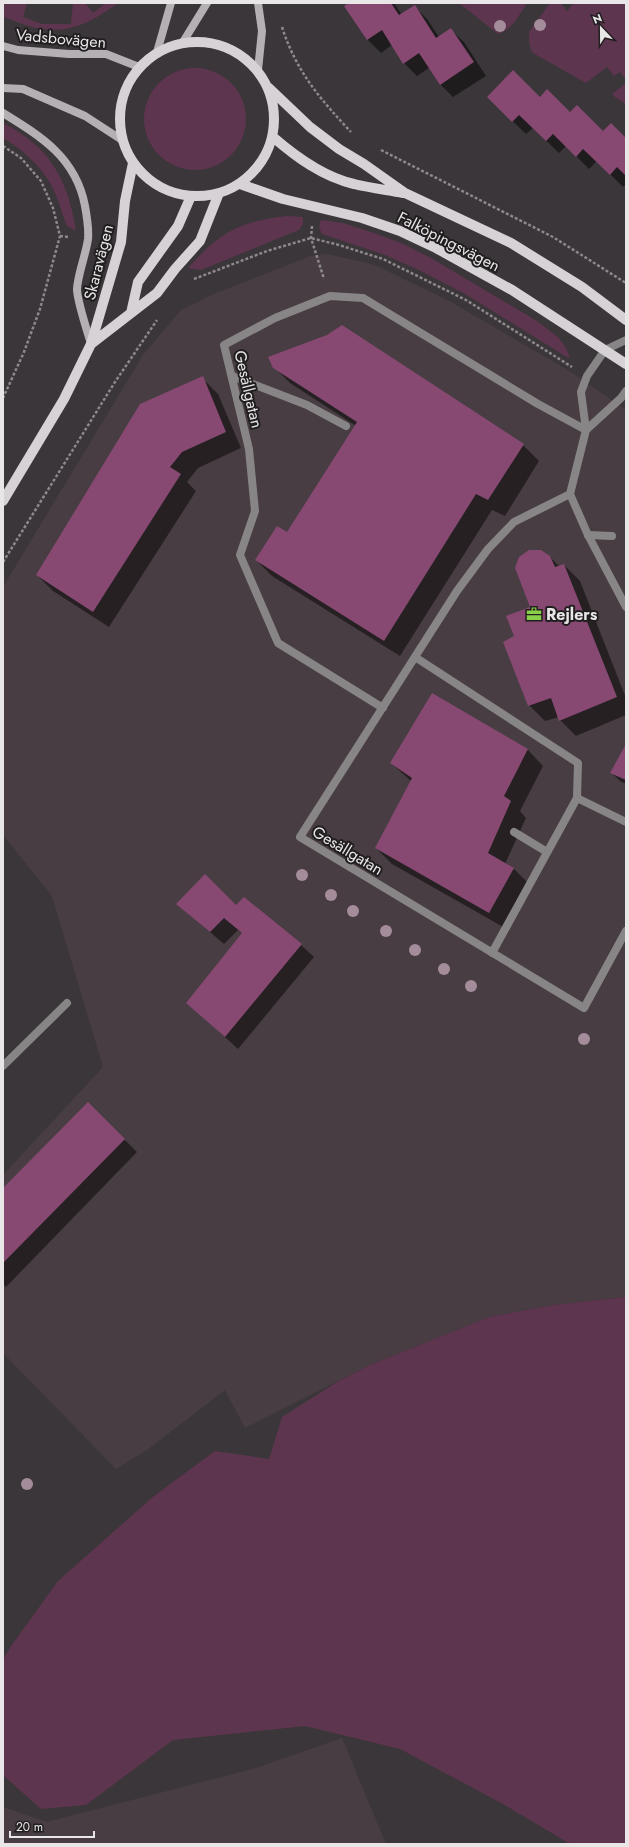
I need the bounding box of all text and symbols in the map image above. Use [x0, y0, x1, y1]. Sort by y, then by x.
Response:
north arrow [581, 8, 621, 48]
text: N [590, 10, 604, 28]
street label: Vadsbovägen [15, 23, 107, 54]
street label: Falköpingsvägen [394, 206, 504, 277]
street label: Skaravägen [78, 222, 119, 302]
street label: Gesällgatan [228, 348, 269, 430]
place label: Rejlers [546, 603, 597, 626]
office icon: Rejlers [525, 605, 543, 623]
street label: Gesällgatan [308, 820, 388, 881]
scale bar [10, 1813, 94, 1839]
text: 20 m [16, 1818, 43, 1836]

